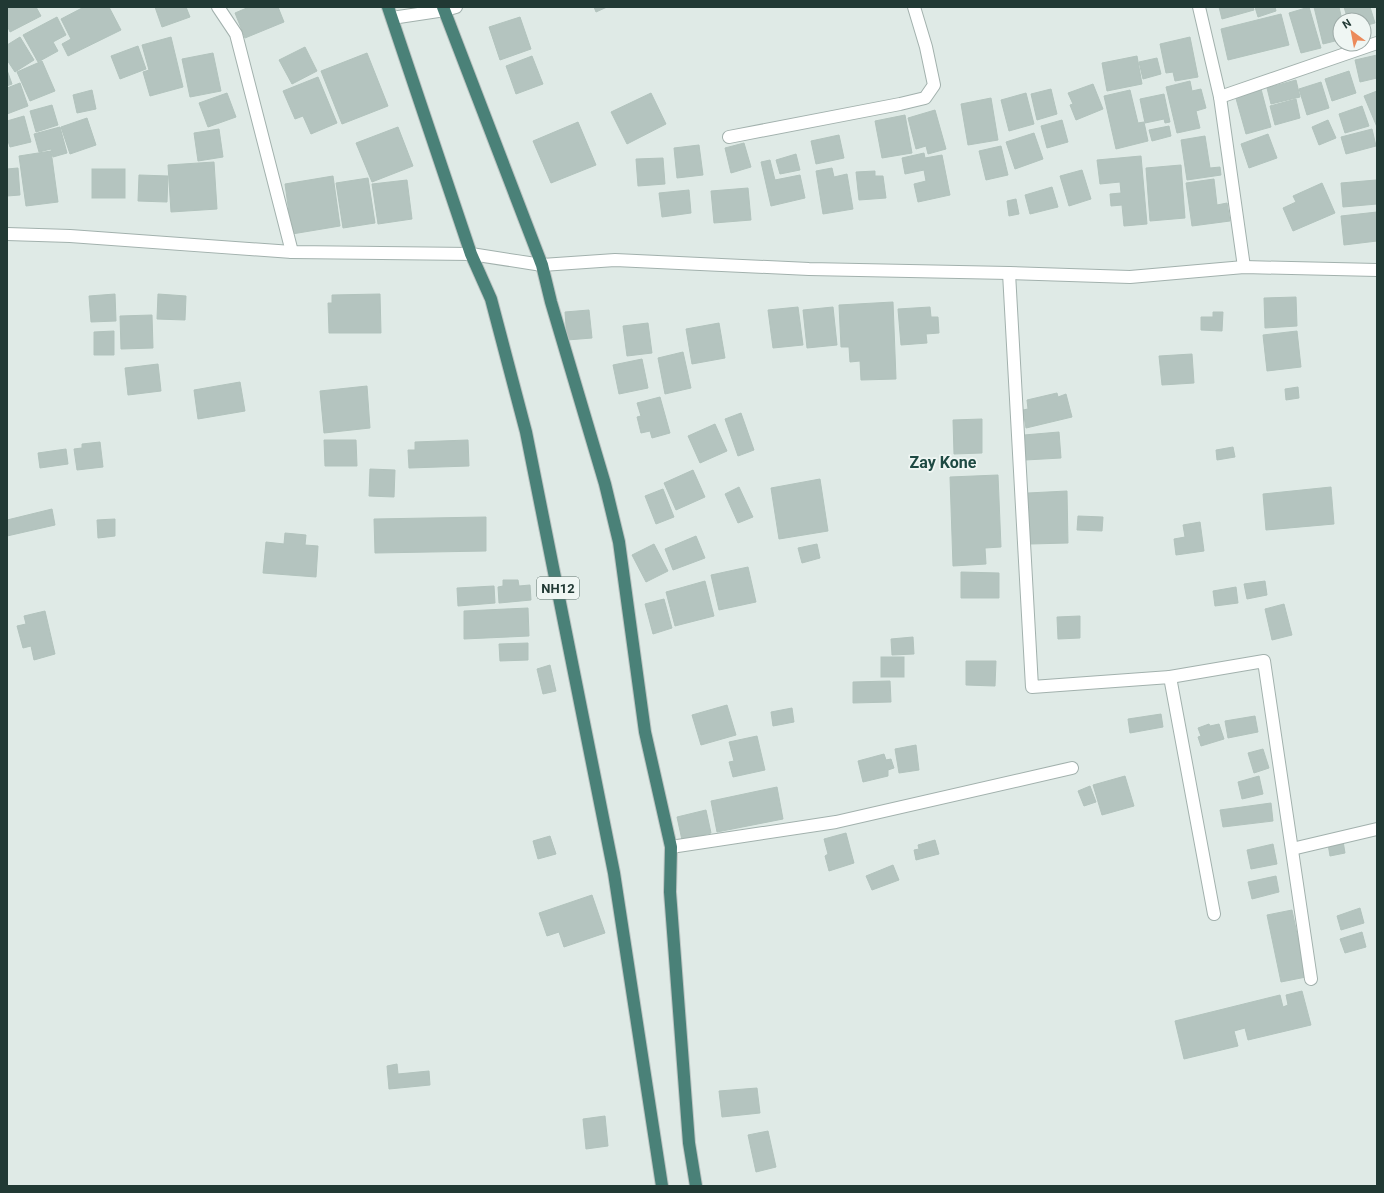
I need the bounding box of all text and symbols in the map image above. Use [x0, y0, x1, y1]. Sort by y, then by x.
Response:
north arrow [1332, 12, 1372, 52]
text: N [1340, 16, 1354, 32]
district label: Zay Kone [910, 453, 977, 472]
road number: NH12 [537, 577, 579, 599]

